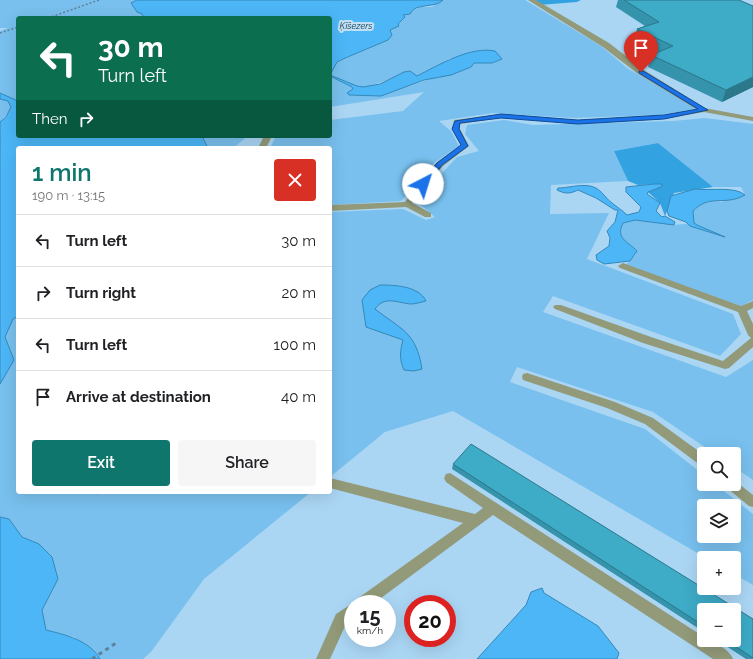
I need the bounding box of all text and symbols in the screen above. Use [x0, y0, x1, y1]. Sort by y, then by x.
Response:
water label: Ķīšezers [339, 21, 373, 31]
text: 30 m [98, 31, 164, 64]
pin [624, 31, 658, 72]
icon: left [32, 32, 84, 84]
icon: arrive [630, 37, 652, 59]
text: Turn left [98, 65, 167, 86]
icon: right [75, 108, 97, 130]
text: Then [32, 110, 67, 128]
text: 1 min [32, 158, 92, 187]
button: close [274, 159, 316, 201]
position arrow [402, 163, 444, 205]
text: 190 m · 13:15 [32, 188, 105, 203]
icon: left [32, 230, 54, 252]
text: Turn left [66, 232, 127, 250]
text: 30 m [281, 232, 316, 250]
icon: right [32, 282, 54, 304]
text: Turn right [66, 284, 136, 302]
text: 20 m [281, 284, 316, 302]
icon: left [32, 334, 54, 356]
text: Turn left [66, 336, 127, 354]
text: 100 m [274, 336, 316, 354]
icon: arrive [32, 386, 54, 408]
text: Arrive at destination [66, 388, 211, 406]
text: 40 m [281, 388, 316, 406]
button: Exit [32, 440, 170, 486]
button: Share [178, 440, 316, 486]
map controls [697, 447, 741, 647]
button: search [697, 447, 741, 491]
button: layers [697, 499, 741, 543]
button: + [697, 551, 741, 595]
speed limit sign: 20 [404, 595, 456, 647]
button: − [697, 603, 741, 647]
text: 15 [360, 604, 380, 628]
text: km/h [357, 625, 383, 636]

